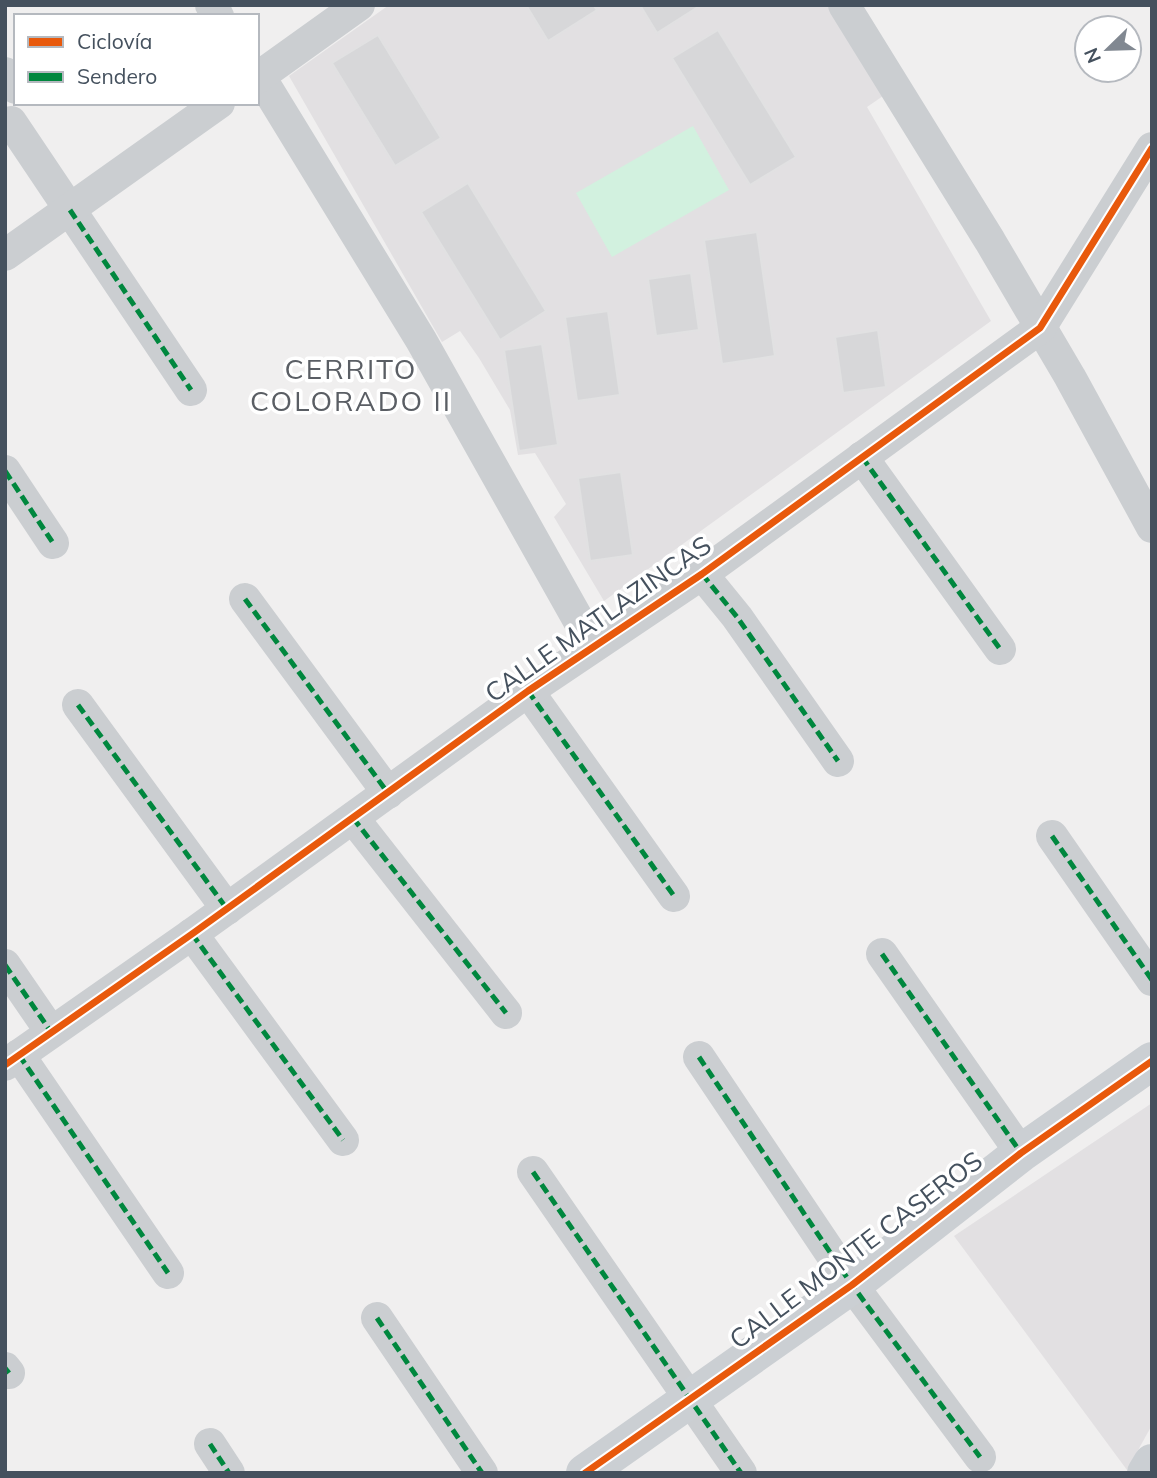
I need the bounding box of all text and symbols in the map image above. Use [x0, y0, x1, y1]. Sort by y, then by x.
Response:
legend [14, 14, 259, 105]
north arrow [1073, 14, 1143, 84]
text: Ciclovía [77, 28, 152, 54]
text: N [1079, 44, 1106, 67]
text: Sendero [77, 63, 157, 89]
district label: CERRITO COLORADO II [250, 351, 452, 418]
street label: CALLE MATLAZINCAS [478, 528, 717, 709]
street label: CALLE MONTE CASEROS [723, 1144, 989, 1356]

